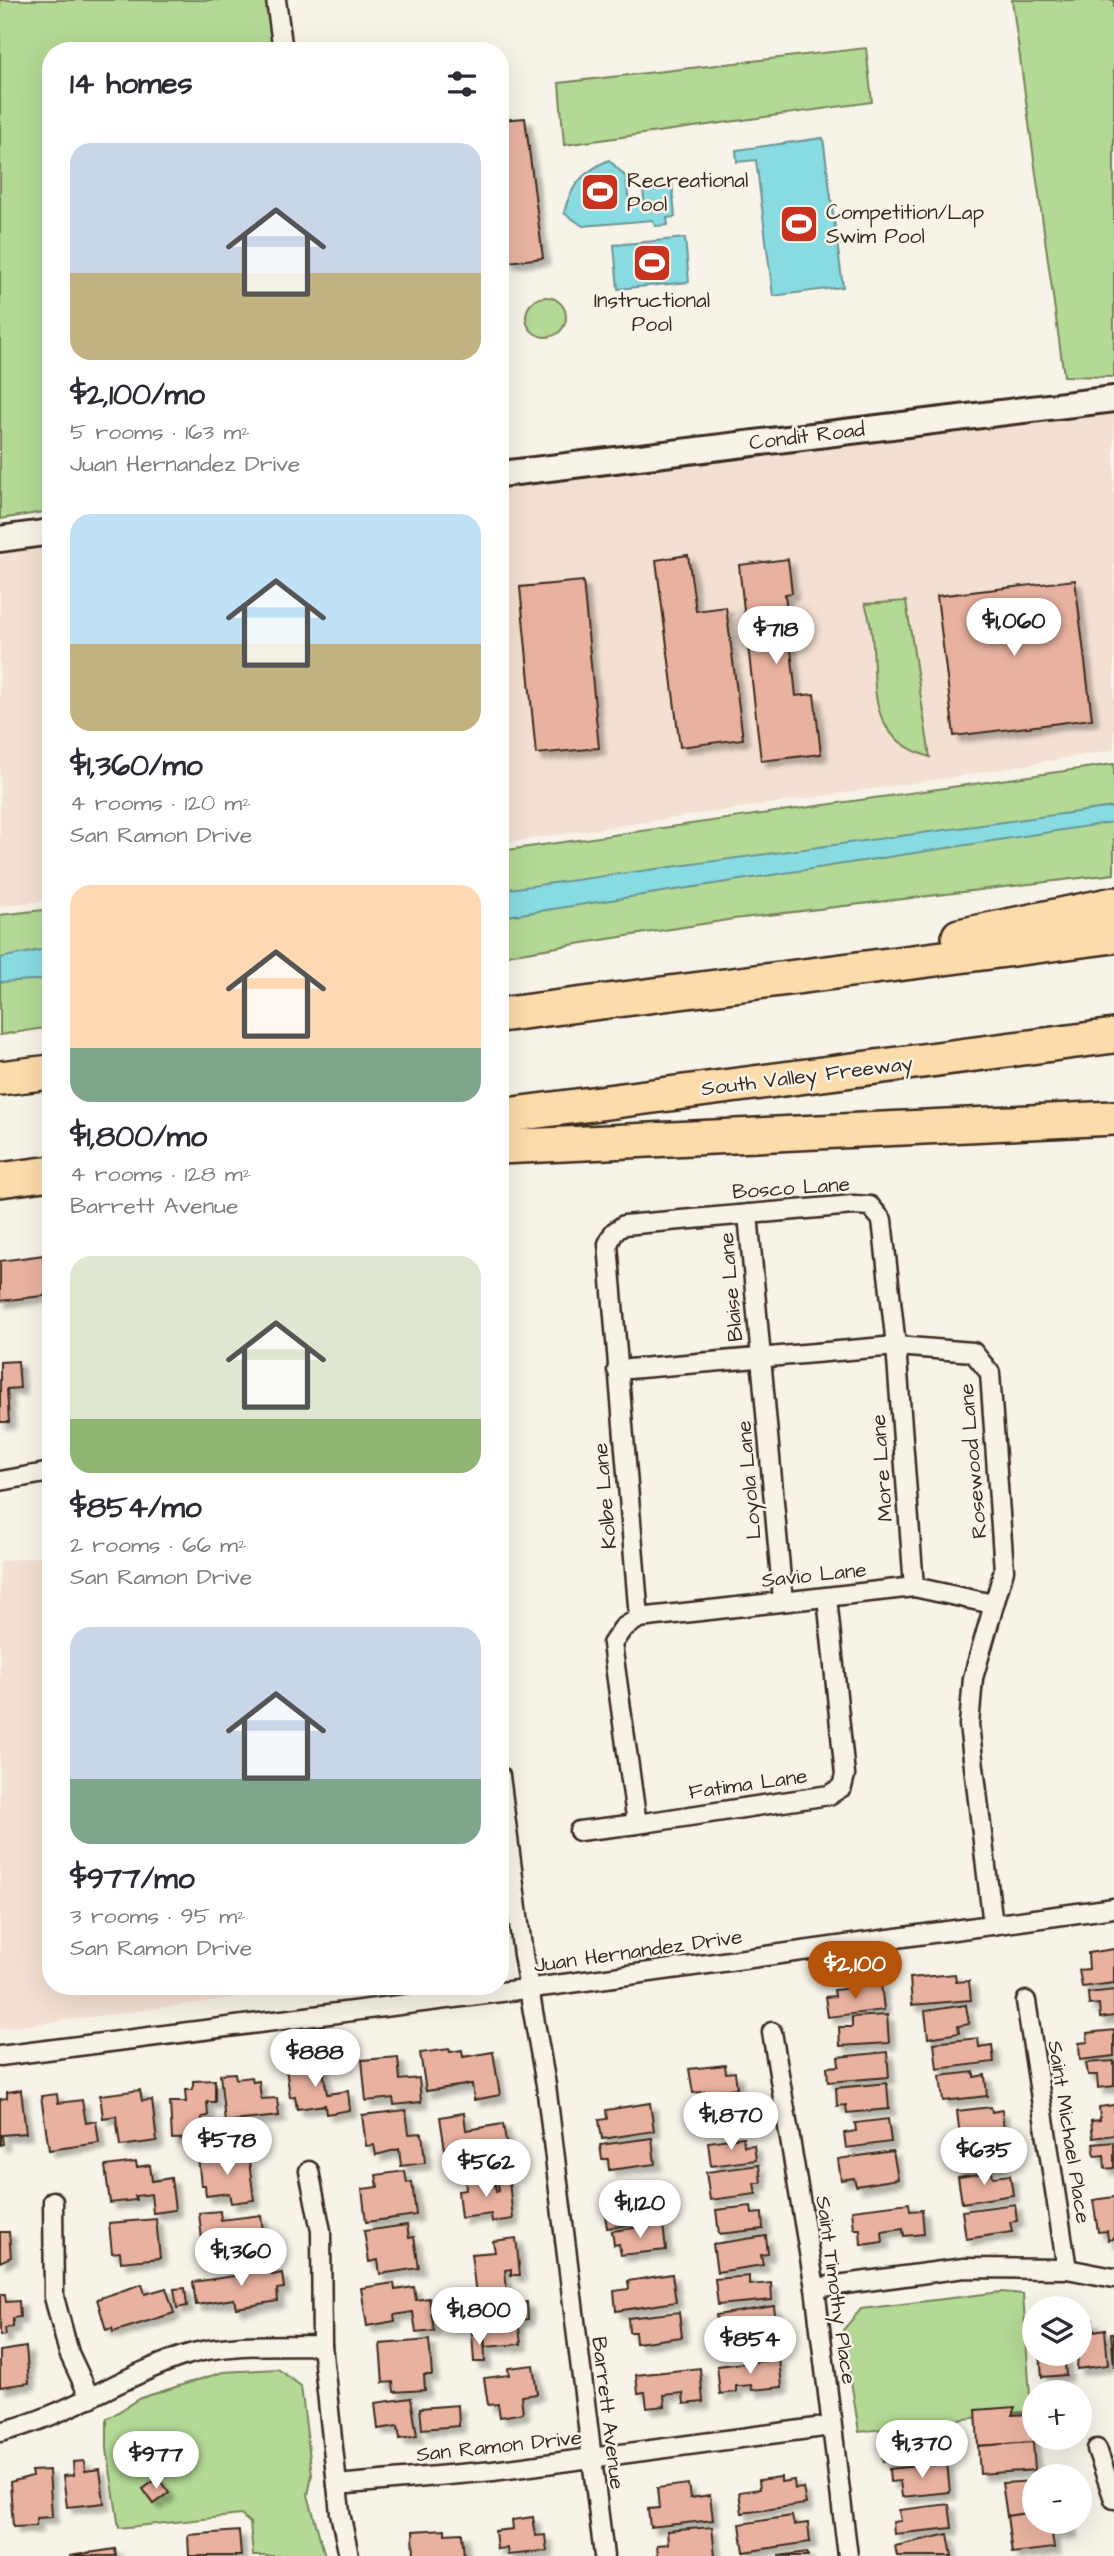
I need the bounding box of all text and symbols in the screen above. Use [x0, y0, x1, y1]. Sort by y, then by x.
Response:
text: 14 homes [70, 63, 193, 105]
icon: filters [443, 65, 481, 103]
place label: Recreational Pool [627, 166, 748, 219]
sports icon: Recreational Pool [579, 171, 621, 213]
icon: home [213, 189, 339, 315]
place label: Competition/Lap Swim Pool [826, 198, 985, 251]
sports icon: Competition/Lap Swim Pool [778, 203, 820, 245]
sports icon: Instructional Pool [631, 242, 673, 284]
place label: Instructional Pool [594, 286, 710, 339]
text: $2,100/mo [70, 374, 205, 416]
street label: Condit Road [748, 414, 867, 457]
text: 5 rooms · 163 m² [70, 416, 250, 448]
text: Juan Hernandez Drive [70, 448, 300, 480]
icon: home [213, 560, 339, 686]
pin: $1,060 [957, 598, 1071, 658]
text: $1,060 [982, 605, 1046, 637]
pin: $718 [735, 606, 817, 666]
text: $718 [754, 613, 798, 645]
text: $1,360/mo [70, 745, 203, 787]
text: 4 rooms · 120 m² [70, 787, 251, 819]
text: San Ramon Drive [70, 819, 252, 851]
icon: home [213, 931, 339, 1057]
street label: South Valley Freeway [699, 1049, 915, 1105]
text: $1,800/mo [70, 1116, 207, 1158]
text: 4 rooms · 128 m² [70, 1158, 251, 1190]
street label: Bosco Lane [731, 1169, 851, 1207]
text: Barrett Avenue [70, 1190, 238, 1222]
street label: Blaise Lane [712, 1231, 750, 1343]
icon: home [213, 1302, 339, 1428]
street label: Rosewood Lane [952, 1382, 994, 1540]
street label: More Lane [864, 1413, 900, 1523]
street label: Loyola Lane [729, 1419, 771, 1541]
street label: Kolbe Lane [586, 1442, 624, 1550]
text: $854/mo [70, 1487, 202, 1529]
text: 2 rooms · 66 m² [70, 1529, 247, 1561]
street label: Savio Lane [760, 1555, 868, 1595]
text: San Ramon Drive [70, 1561, 252, 1593]
icon: home [213, 1673, 339, 1799]
street label: Fatima Lane [687, 1761, 809, 1807]
text: $977/mo [70, 1858, 195, 1900]
text: 3 rooms · 95 m² [70, 1900, 246, 1932]
street label: Juan Hernandez Drive [532, 1922, 744, 1980]
text: San Ramon Drive [70, 1932, 252, 1964]
pin: $2,100 [798, 1941, 912, 2001]
text: $2,100 [824, 1948, 886, 1980]
pin: $888 [274, 2030, 356, 2089]
text: $888 [286, 2036, 344, 2068]
street label: Saint Michael Place [1040, 2038, 1098, 2226]
pin: $1,870 [674, 2092, 788, 2152]
text: $1,870 [699, 2099, 763, 2131]
pin: $578 [186, 2118, 268, 2177]
text: $578 [198, 2124, 256, 2156]
pin: $635 [943, 2128, 1025, 2187]
text: $635 [956, 2134, 1012, 2166]
pin: $562 [445, 2140, 527, 2199]
text: $562 [458, 2146, 514, 2178]
pin: $1,120 [583, 2180, 697, 2240]
text: $1,120 [615, 2187, 665, 2219]
street label: Saint Timothy Place [806, 2194, 864, 2386]
pin: $1,360 [184, 2228, 298, 2288]
text: $1,360 [211, 2235, 271, 2267]
pin: $1,800 [422, 2288, 536, 2347]
text: $1,800 [447, 2294, 511, 2326]
map controls [1022, 2296, 1092, 2534]
button: layers [1022, 2296, 1092, 2366]
pin: $854 [709, 2316, 791, 2376]
text: $854 [720, 2323, 780, 2355]
street label: Barrett Avenue [584, 2335, 632, 2491]
button: + [1022, 2380, 1092, 2450]
pin: $1,370 [865, 2420, 979, 2480]
street label: San Ramon Drive [415, 2423, 583, 2469]
text: $1,370 [892, 2427, 952, 2459]
pin: $977 [115, 2432, 197, 2491]
text: $977 [129, 2438, 183, 2470]
button: − [1022, 2464, 1092, 2534]

